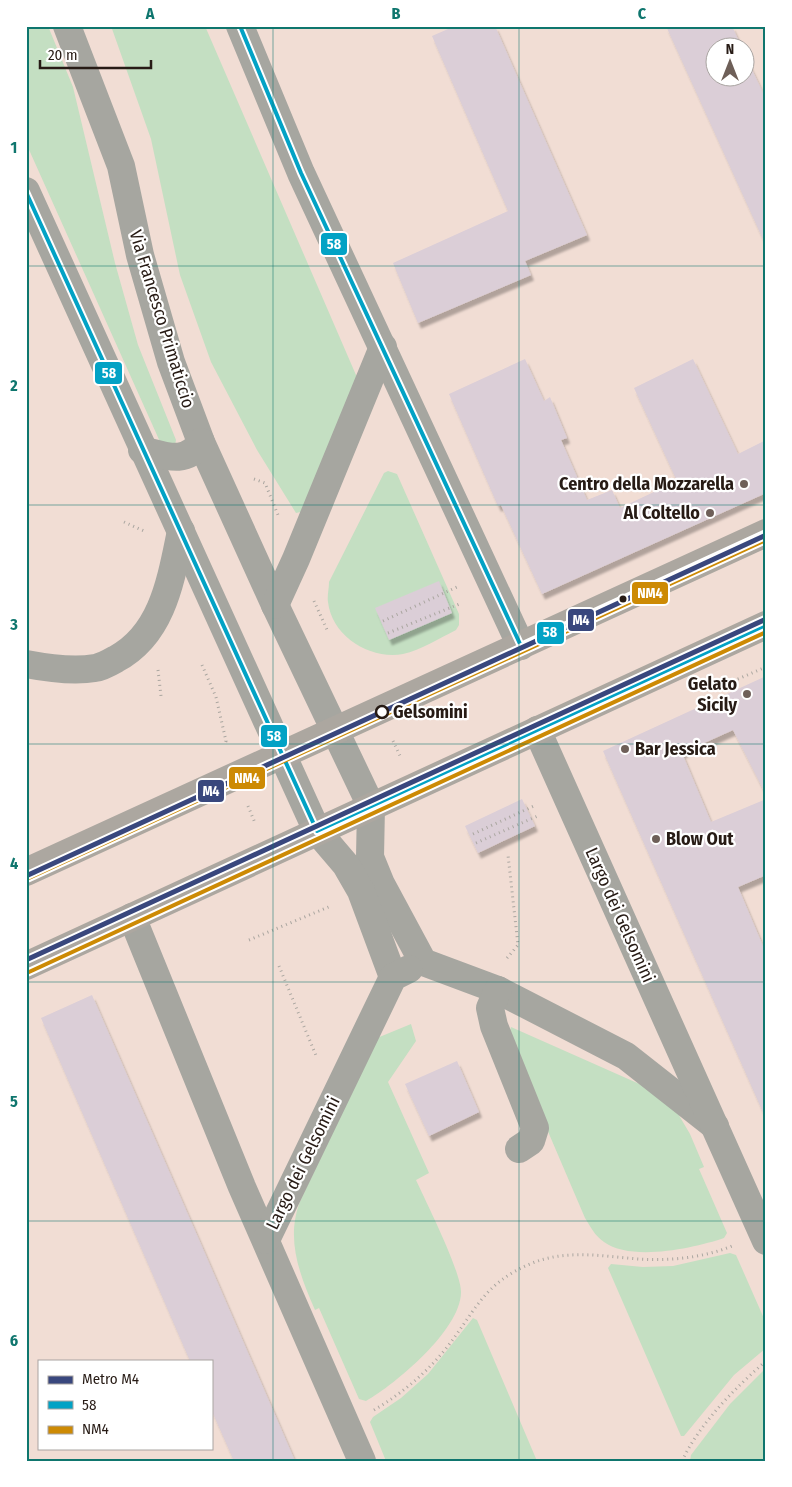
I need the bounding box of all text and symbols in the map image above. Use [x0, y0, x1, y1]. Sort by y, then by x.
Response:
text: A [145, 4, 155, 23]
text: B [392, 4, 401, 23]
text: C [638, 4, 647, 23]
scale bar [40, 38, 151, 70]
north arrow [704, 38, 754, 88]
text: N [726, 41, 734, 58]
text: 20 m [48, 46, 78, 64]
text: 1 [11, 138, 17, 157]
street label: Via Francesco Primaticcio [124, 227, 200, 411]
line badge: 58 [320, 232, 348, 256]
text: 58 [327, 236, 342, 253]
line badge: 58 [94, 361, 123, 385]
text: 58 [102, 365, 117, 382]
text: 2 [9, 376, 18, 395]
place label: Centro della Mozzarella [559, 473, 734, 495]
marker: Centro della Mozzarella [738, 478, 750, 490]
place label: Al Coltello [622, 502, 700, 524]
marker: Al Coltello [704, 507, 716, 519]
line badge: NM4 [631, 581, 669, 605]
text: NM4 [637, 585, 663, 602]
unlabelled marker [618, 594, 628, 604]
line badge: M4 [567, 608, 595, 632]
text: M4 [572, 612, 590, 629]
text: 3 [9, 615, 18, 634]
line badge: 58 [536, 621, 565, 645]
text: 58 [543, 624, 558, 641]
place label: Gelato Sicily [688, 673, 737, 716]
marker: Gelato Sicily [741, 688, 753, 700]
place label: Gelsomini [393, 701, 468, 723]
marker: Gelsomini [375, 705, 389, 719]
line badge: 58 [260, 724, 288, 748]
text: 58 [267, 728, 282, 745]
place label: Bar Jessica [635, 738, 716, 760]
marker: Bar Jessica [619, 743, 631, 755]
line badge: NM4 [228, 766, 266, 790]
text: NM4 [234, 770, 260, 787]
line badge: M4 [197, 779, 225, 803]
text: M4 [202, 783, 220, 800]
place label: Blow Out [666, 828, 734, 850]
marker: Blow Out [650, 833, 662, 845]
street label: Largo dei Gelsomini [580, 844, 660, 986]
text: 4 [10, 854, 18, 873]
text: 5 [10, 1092, 18, 1111]
street label: Largo dei Gelsomini [261, 1093, 345, 1233]
text: 6 [10, 1331, 18, 1350]
legend [38, 1360, 212, 1450]
text: Metro M4 [82, 1370, 139, 1388]
text: 58 [82, 1396, 96, 1414]
text: NM4 [82, 1420, 109, 1438]

